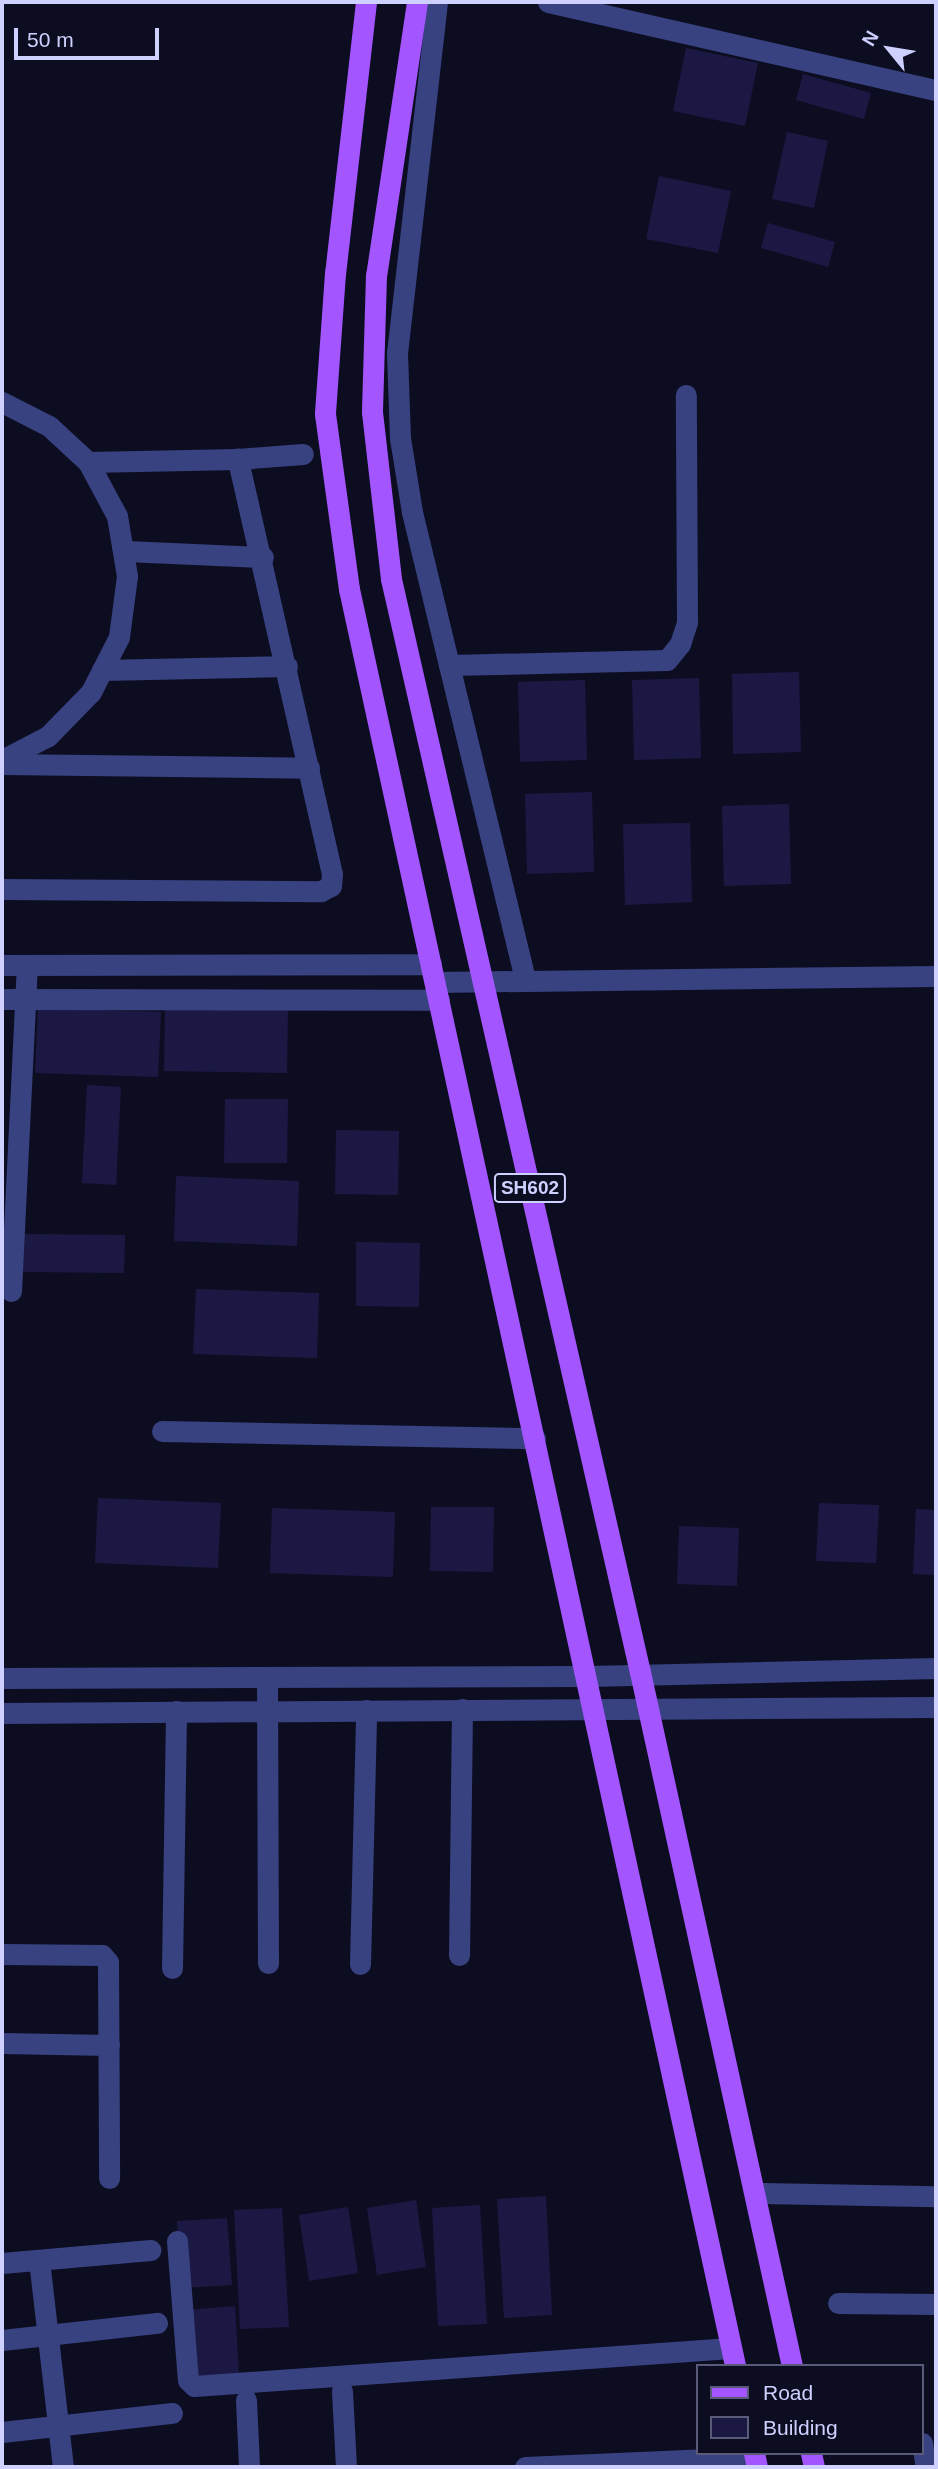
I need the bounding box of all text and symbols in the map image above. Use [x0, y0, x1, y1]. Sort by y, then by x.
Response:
scale bar [18, 14, 163, 58]
north arrow [854, 14, 924, 84]
text: N [858, 27, 883, 49]
text: 50 m [27, 28, 74, 51]
road number: SH602 [493, 1172, 567, 1204]
legend [696, 2364, 924, 2455]
text: Road [763, 2381, 813, 2404]
text: Building [763, 2416, 838, 2439]

